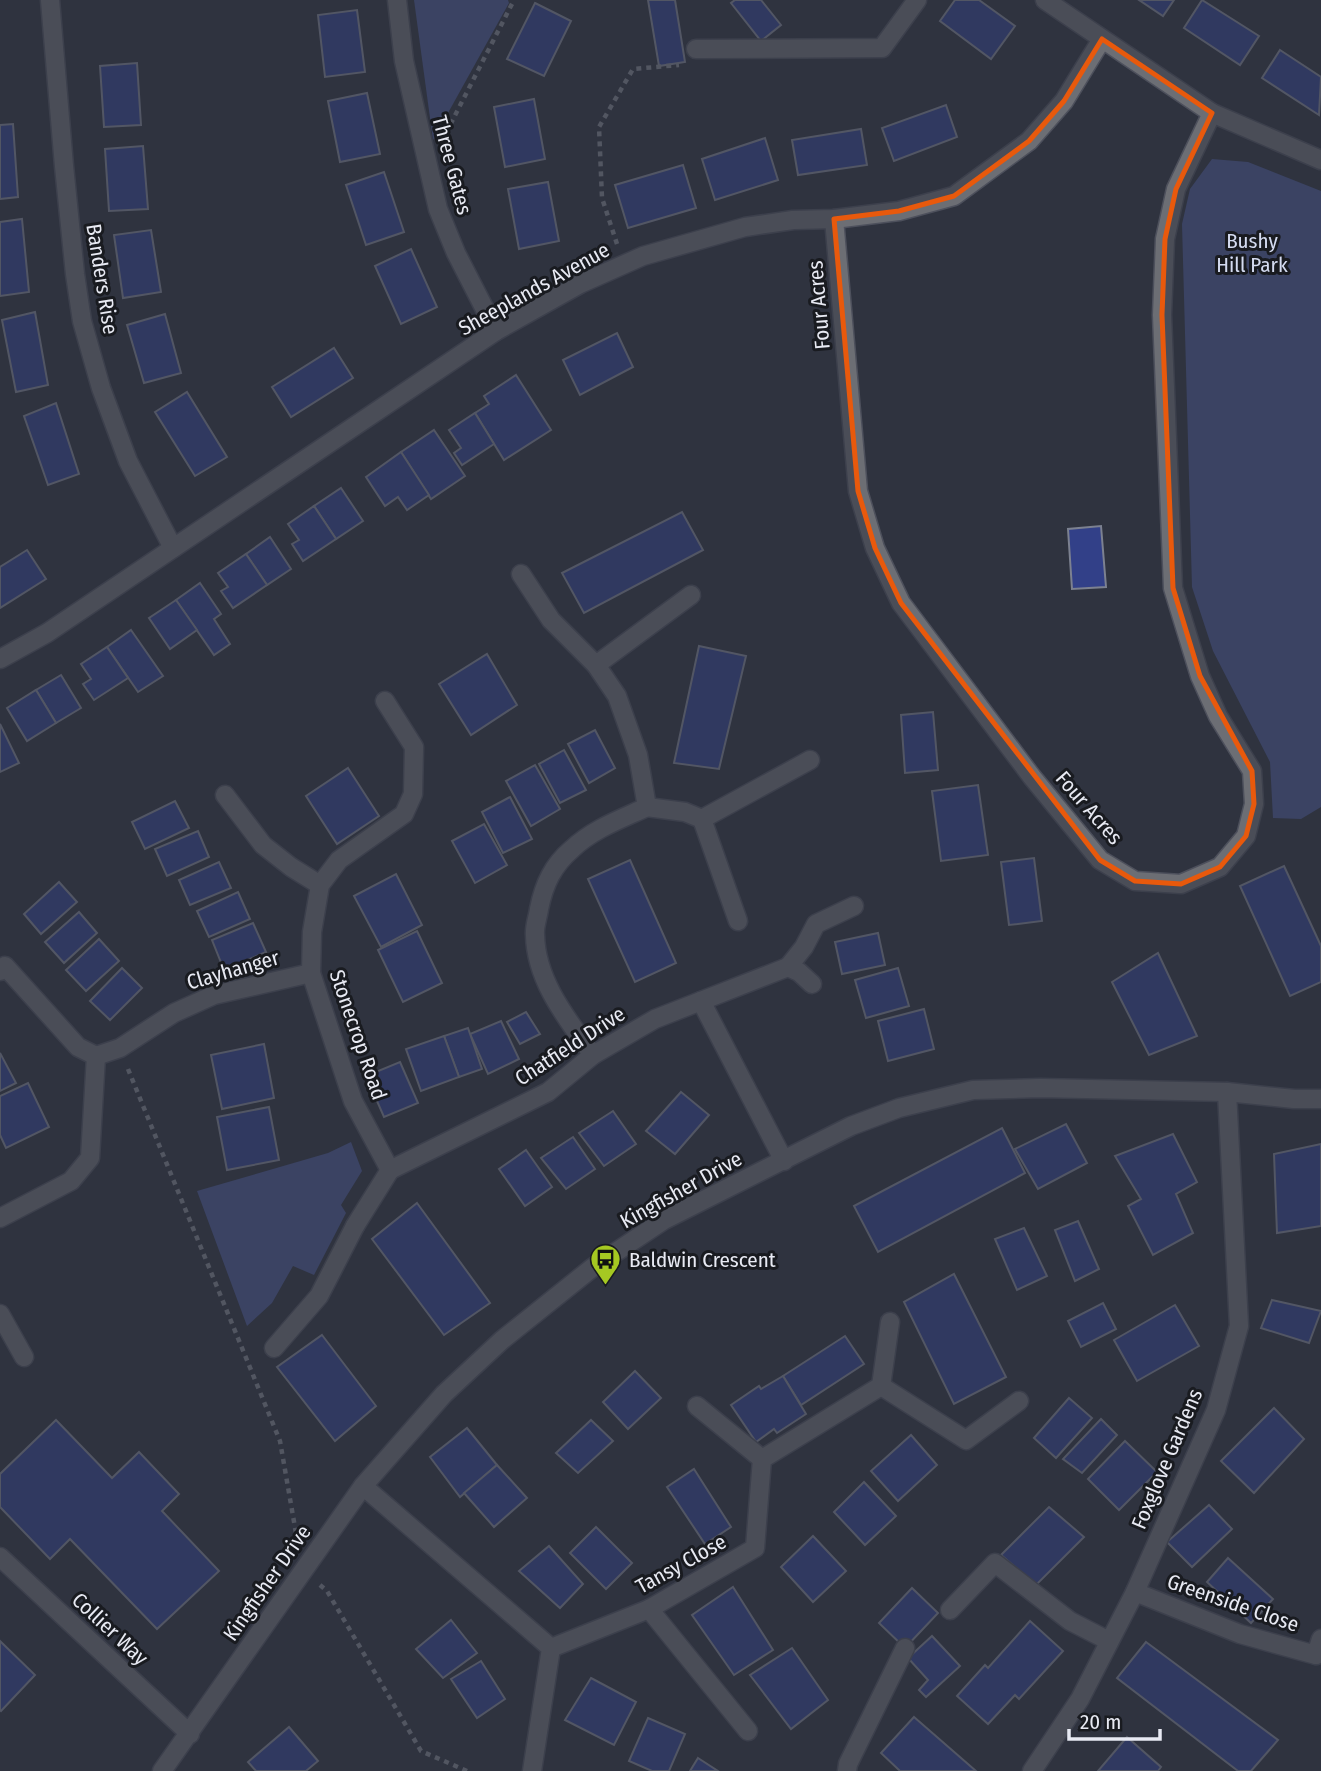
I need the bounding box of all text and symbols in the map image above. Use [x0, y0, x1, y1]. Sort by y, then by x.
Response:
street label: Three Gates [426, 113, 478, 217]
street label: Banders Rise [80, 222, 124, 336]
park label: Bushy Hill Park [1216, 228, 1288, 278]
street label: Sheeplands Avenue [454, 237, 614, 341]
street label: Four Acres [802, 260, 836, 350]
street label: Four Acres [1050, 766, 1128, 850]
street label: Clayhanger [184, 944, 283, 996]
street label: Stonecrop Road [324, 967, 392, 1103]
street label: Chatfield Drive [510, 1001, 630, 1091]
street label: Kingfisher Drive [615, 1146, 747, 1234]
bus stop icon: Baldwin Crescent [589, 1243, 623, 1287]
place label: Baldwin Crescent [629, 1247, 776, 1273]
street label: Foxglove Gardens [1126, 1385, 1208, 1533]
street label: Kingfisher Drive [218, 1520, 316, 1646]
street label: Tansy Close [631, 1529, 731, 1599]
street label: Greenside Close [1164, 1568, 1302, 1638]
street label: Collier Way [66, 1587, 154, 1671]
scale bar [1069, 1698, 1160, 1742]
text: 20 m [1080, 1709, 1121, 1735]

